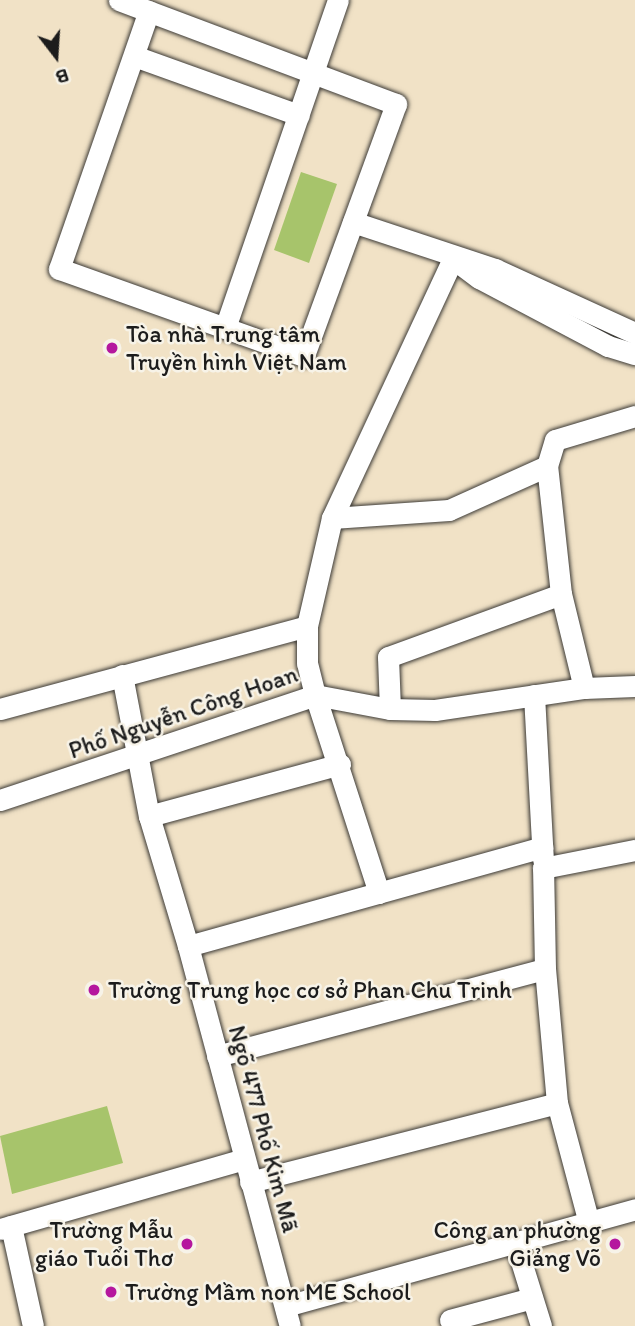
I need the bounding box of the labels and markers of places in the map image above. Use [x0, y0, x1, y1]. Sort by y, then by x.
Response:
place label: Tòa nhà Trung tâm Truyền hình Việt Nam [126, 320, 347, 376]
marker: Tòa nhà Trung tâm Truyền hình Việt Nam [104, 340, 120, 356]
place label: Trường Trung học cơ sở Phan Chu Trinh [108, 976, 508, 1004]
marker: Trường Trung học cơ sở Phan Chu Trinh [86, 982, 102, 998]
place label: Trường Mẫu giáo Tuổi Thơ [37, 1216, 173, 1272]
place label: Công an phường Giảng Võ [433, 1216, 601, 1272]
marker: Trường Mẫu giáo Tuổi Thơ [179, 1236, 195, 1252]
marker: Công an phường Giảng Võ [607, 1236, 623, 1252]
place label: Trường Mầm non ME School [125, 1278, 411, 1306]
marker: Trường Mầm non ME School [103, 1284, 119, 1300]

